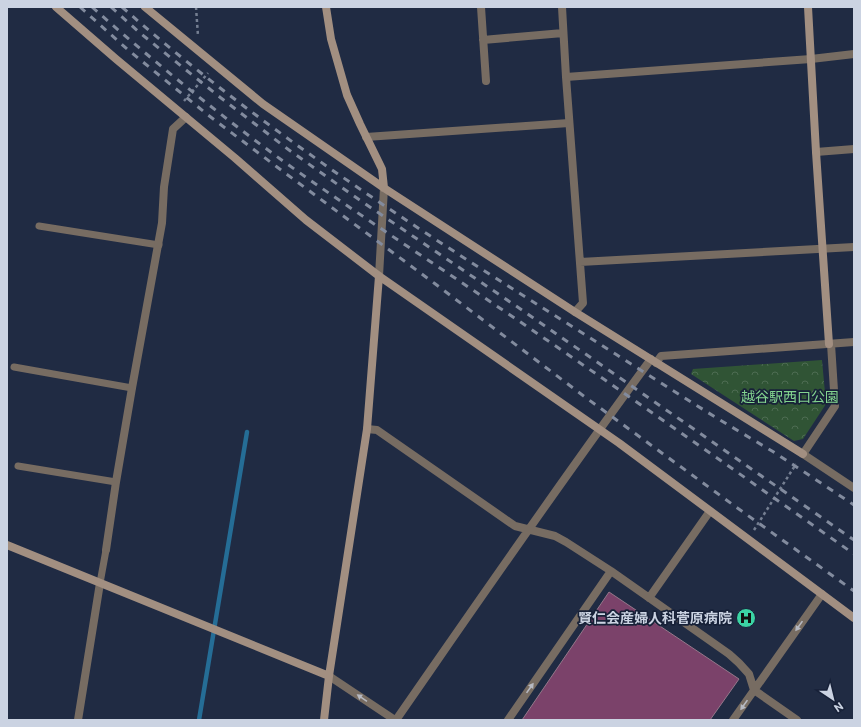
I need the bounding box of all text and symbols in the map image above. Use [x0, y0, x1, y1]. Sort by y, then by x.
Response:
park label: 越谷駅西口公園 [741, 388, 839, 405]
hospital icon: 賢仁会産婦人科菅原病院 [735, 607, 757, 629]
place label: 賢仁会産婦人科菅原病院 [578, 609, 732, 626]
one-way arrow [795, 621, 803, 631]
north arrow [813, 679, 853, 719]
one-way arrow [526, 683, 534, 693]
one-way arrow [357, 694, 368, 702]
one-way arrow [740, 700, 748, 710]
text: N [832, 700, 846, 715]

